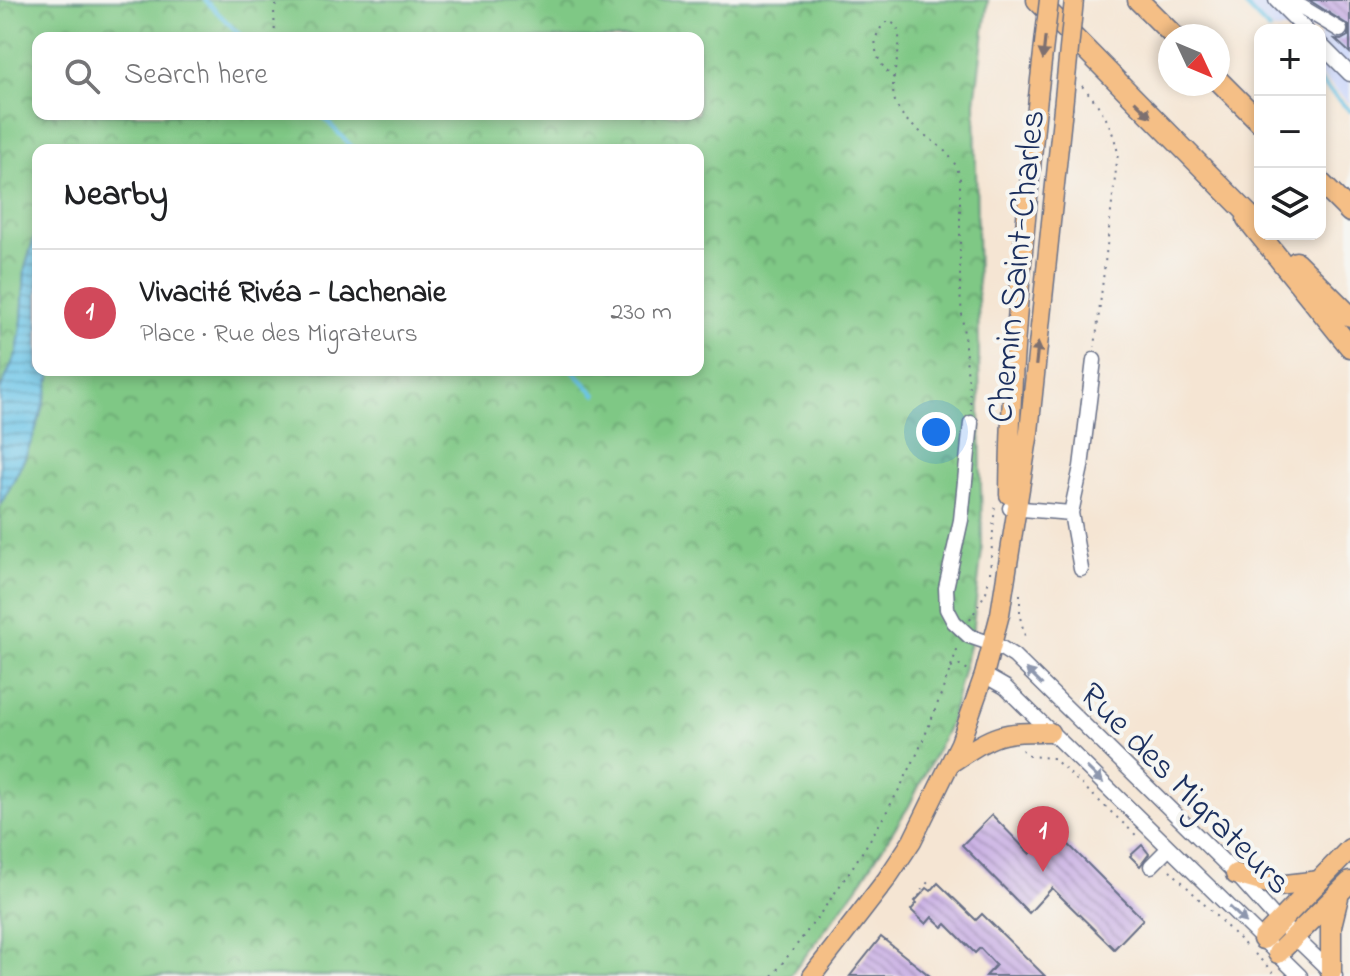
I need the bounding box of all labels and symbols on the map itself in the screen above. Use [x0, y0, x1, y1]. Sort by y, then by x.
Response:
north arrow [1158, 24, 1230, 96]
one-way arrow [1037, 36, 1050, 61]
one-way arrow [1134, 99, 1152, 118]
street label: Chemin Saint-Charles [976, 107, 1061, 426]
one-way arrow [1031, 341, 1044, 366]
your location [916, 412, 956, 452]
one-way arrow [1025, 668, 1044, 686]
street label: Rue des Migrateurs [1065, 672, 1302, 909]
one-way arrow [1085, 766, 1104, 784]
pin: 1 [1017, 806, 1069, 872]
one-way arrow [1228, 905, 1247, 923]

